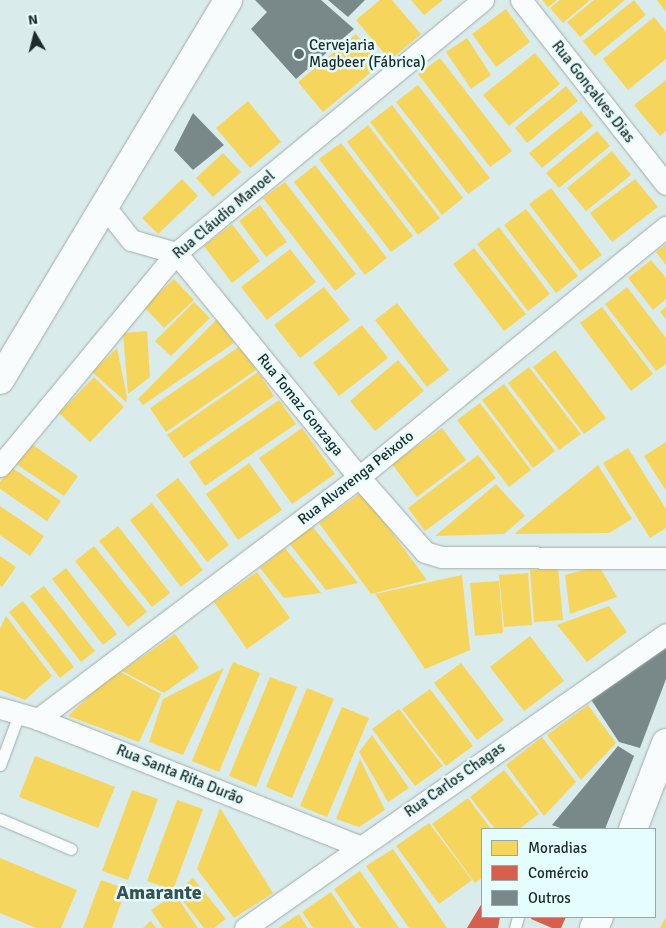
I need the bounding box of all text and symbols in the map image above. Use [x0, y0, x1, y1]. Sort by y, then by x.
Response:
north arrow [10, 10, 60, 60]
text: N [27, 11, 39, 29]
place label: Cervejaria Magbeer (Fábrica) [309, 36, 426, 71]
street label: Rua Gonçalves Dias [548, 37, 638, 147]
marker: Cervejaria Magbeer (Fábrica) [293, 48, 305, 60]
street label: Rua Cláudio Manoel [169, 167, 279, 263]
street label: Rua Tomaz Gonzaga [253, 350, 347, 460]
street label: Rua Alvarenga Peixoto [295, 427, 417, 529]
street label: Rua Carlos Chagas [401, 739, 509, 821]
street label: Rua Santa Rita Durão [114, 741, 246, 809]
legend [481, 828, 656, 918]
text: Moradias [528, 839, 587, 857]
text: Comércio [528, 864, 589, 882]
district label: Amarante [116, 880, 202, 904]
text: Outros [528, 889, 571, 907]

